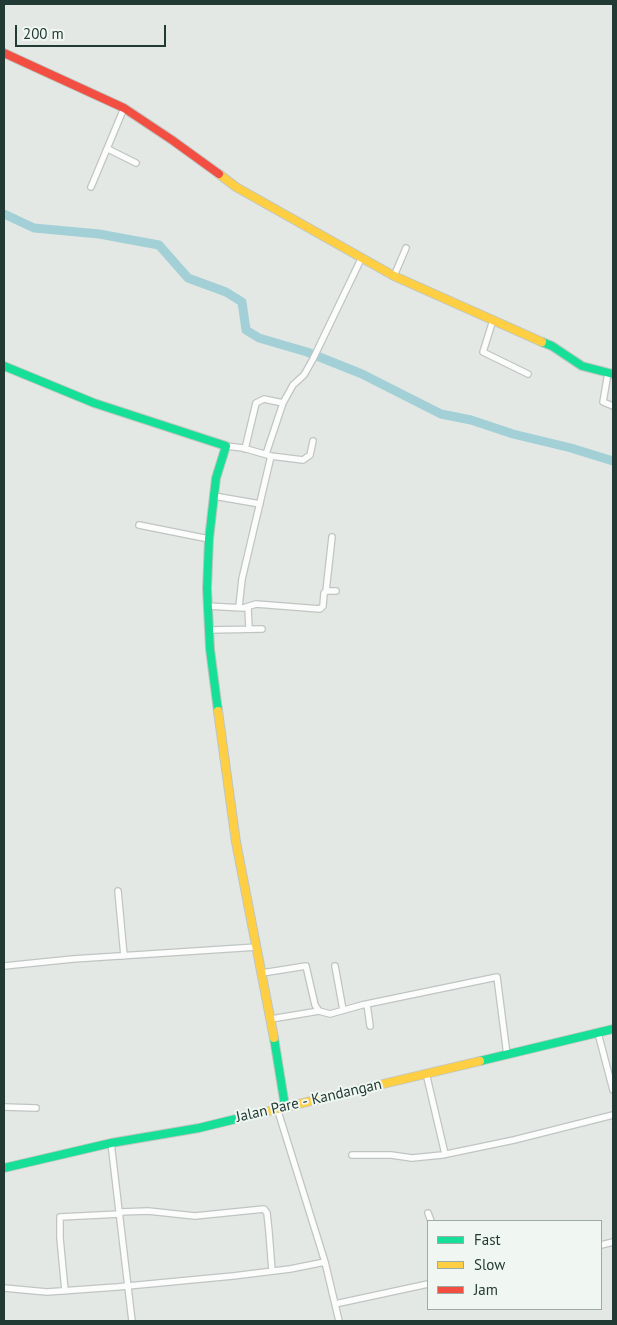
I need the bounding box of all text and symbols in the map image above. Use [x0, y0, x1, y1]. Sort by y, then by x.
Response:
scale bar [18, 15, 169, 47]
text: 200 m [23, 24, 64, 43]
street label: Jalan Pare - Kandangan [234, 1075, 384, 1127]
legend [427, 1220, 602, 1310]
text: Fast [474, 1230, 501, 1249]
text: Slow [474, 1255, 505, 1274]
text: Jam [474, 1280, 498, 1299]

